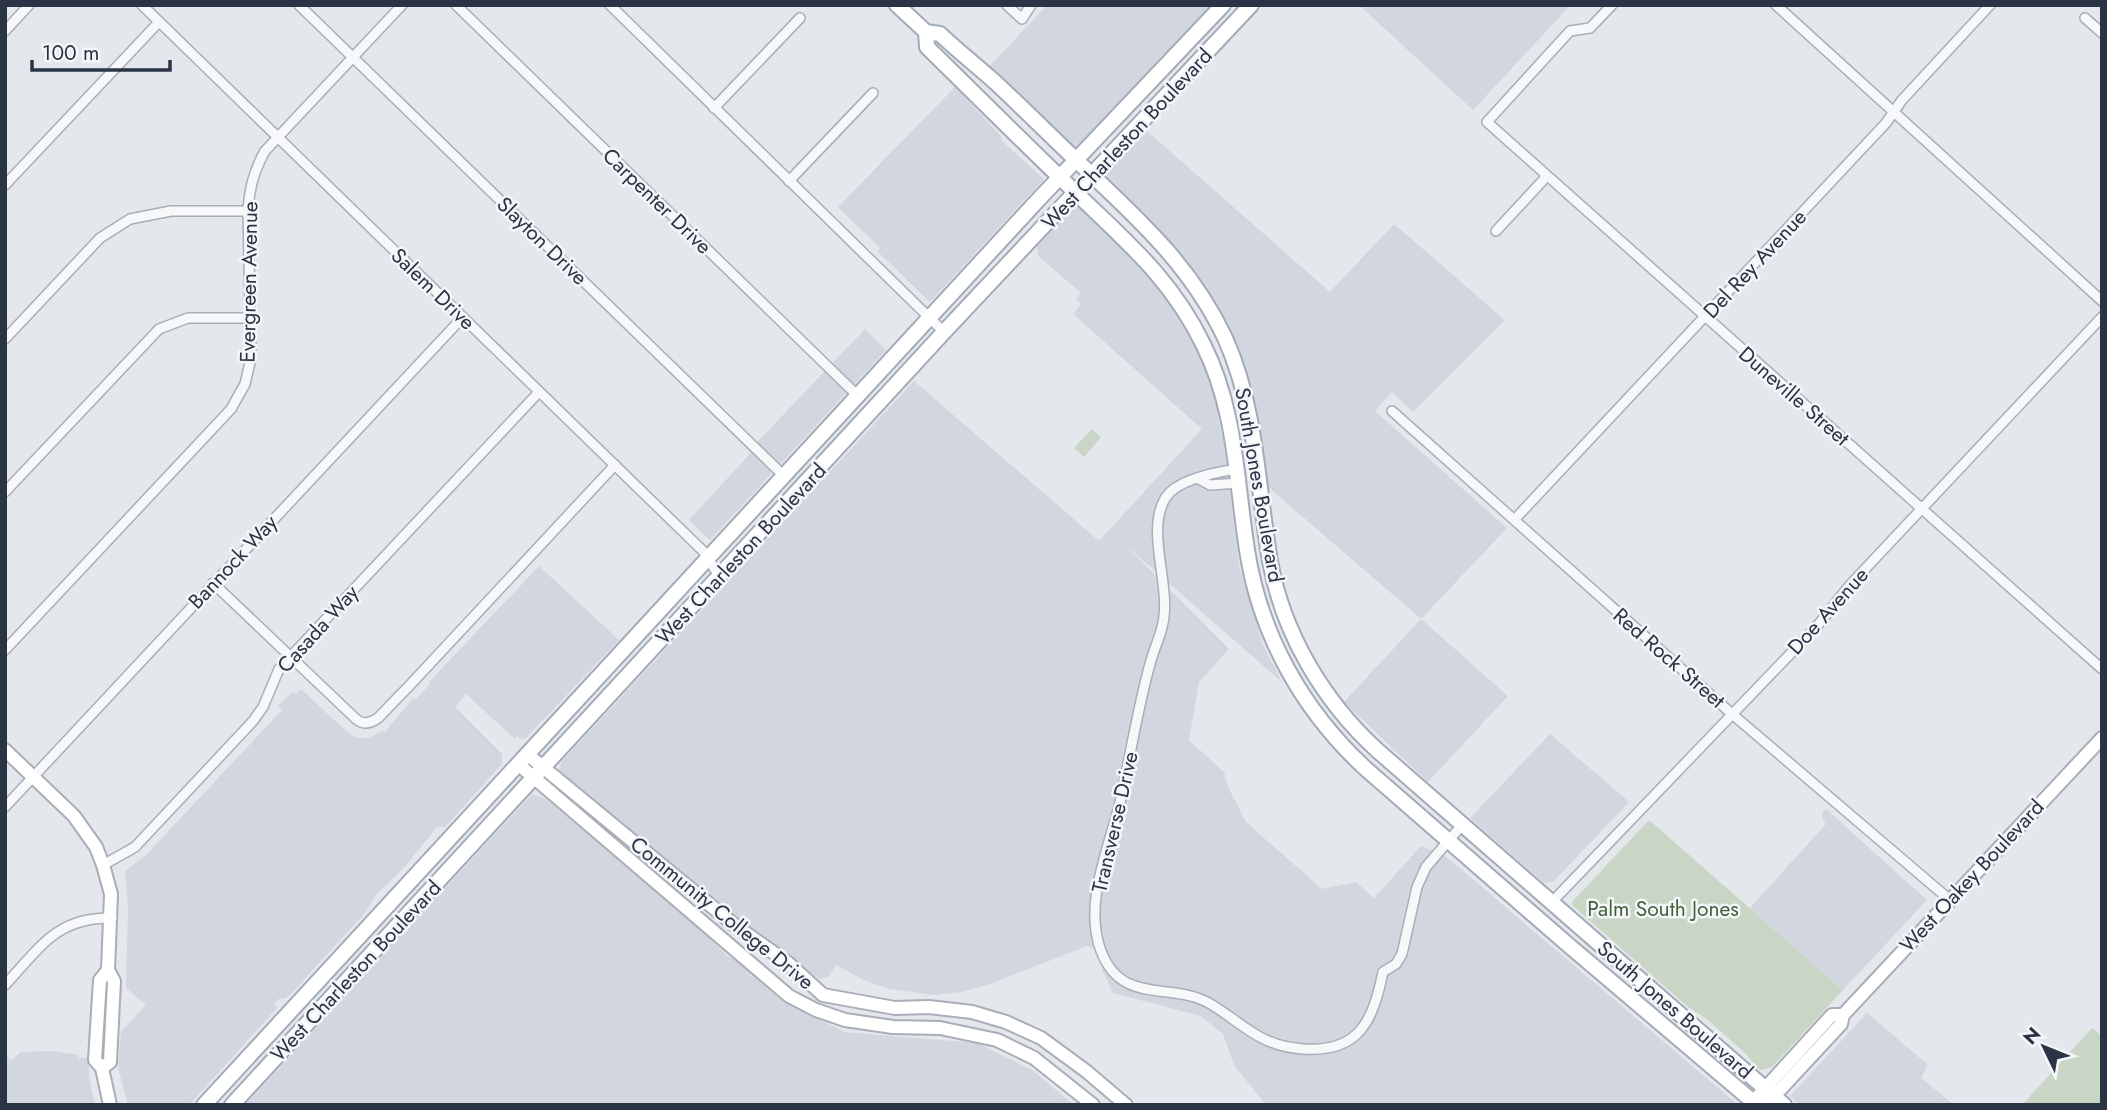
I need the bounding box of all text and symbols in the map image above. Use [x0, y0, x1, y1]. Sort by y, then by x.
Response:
scale bar [32, 28, 170, 72]
text: 100 m [42, 38, 99, 68]
street label: West Charleston Boulevard [1035, 42, 1219, 236]
street label: Carpenter Drive [596, 141, 718, 261]
street label: Slayton Drive [490, 190, 594, 292]
street label: Evergreen Avenue [233, 201, 265, 363]
street label: Del Rey Avenue [1696, 203, 1814, 325]
street label: Salem Drive [384, 241, 482, 337]
street label: Duneville Street [1732, 339, 1856, 453]
street label: South Jones Boulevard [1227, 385, 1291, 585]
street label: West Charleston Boulevard [649, 457, 833, 651]
street label: Bannock Way [182, 508, 285, 616]
street label: Doe Avenue [1781, 561, 1875, 661]
street label: Casada Way [270, 578, 366, 680]
street label: Red Rock Street [1606, 601, 1732, 715]
street label: Transverse Drive [1084, 748, 1146, 896]
street label: West Oakey Boulevard [1893, 793, 2051, 959]
street label: Community College Drive [624, 829, 820, 997]
street label: West Charleston Boulevard [264, 874, 448, 1068]
park label: Palm South Jones [1587, 894, 1739, 924]
street label: South Jones Boulevard [1591, 934, 1759, 1086]
north arrow [2009, 1012, 2079, 1082]
text: N [2017, 1021, 2047, 1050]

